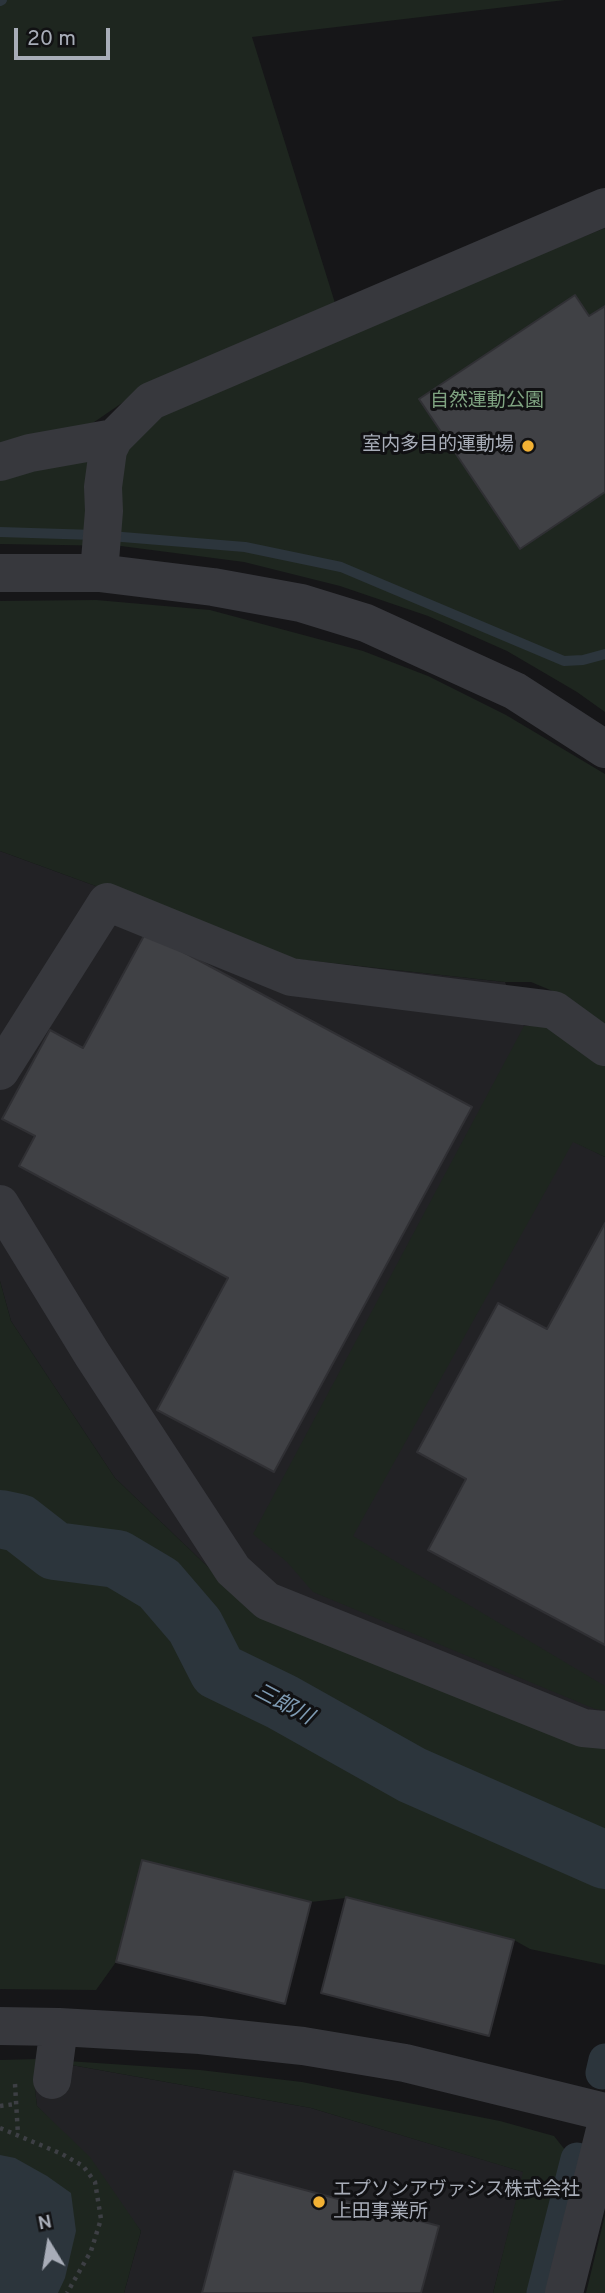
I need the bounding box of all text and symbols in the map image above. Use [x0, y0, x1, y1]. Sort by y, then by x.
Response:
scale bar [18, 14, 114, 58]
text: 20 m [27, 26, 76, 53]
park label: 自然運動公園 [430, 391, 544, 413]
place label: 室内多目的運動場 [362, 435, 514, 457]
marker: 室内多目的運動場 [520, 438, 536, 454]
water label: 三郎川 [249, 1680, 317, 1732]
place label: エプソンアヴァシス株式会社 上田事業所 [333, 2180, 580, 2224]
marker: エプソンアヴァシス株式会社 上田事業所 [311, 2194, 327, 2210]
north arrow [14, 2209, 84, 2279]
text: N [36, 2210, 54, 2236]

